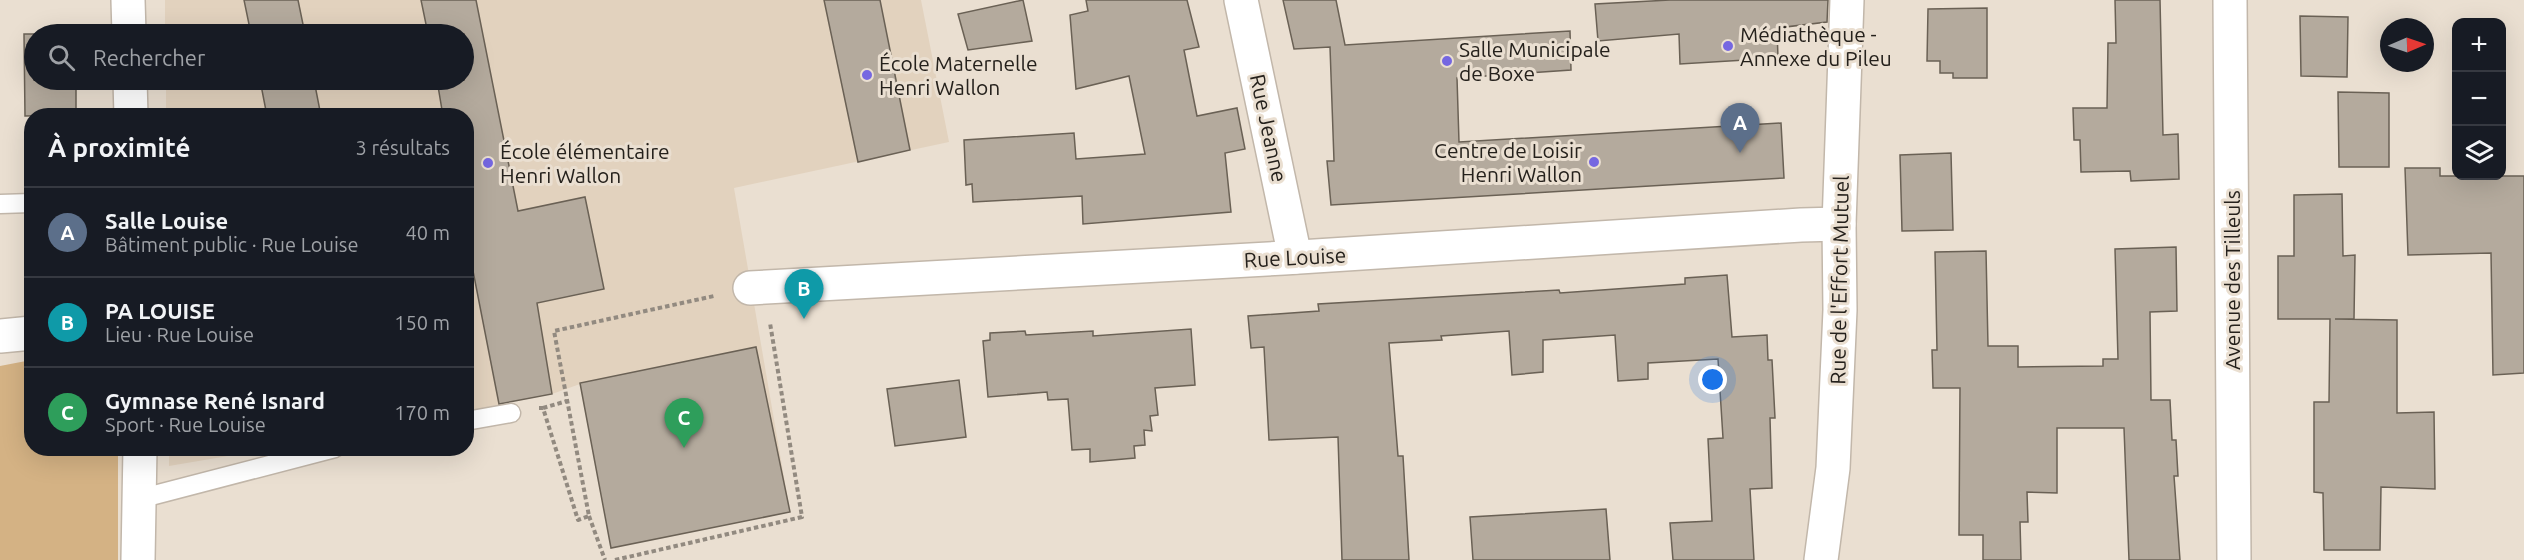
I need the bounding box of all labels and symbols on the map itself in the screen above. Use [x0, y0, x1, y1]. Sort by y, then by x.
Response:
north arrow [2380, 18, 2434, 72]
place label: Médiathèque - Annexe du Pileu [1740, 22, 1892, 70]
place label: Salle Municipale de Boxe [1459, 37, 1611, 85]
marker: Médiathèque - Annexe du Pileu [1721, 39, 1735, 53]
place label: École Maternelle Henri Wallon [879, 51, 1038, 99]
marker: Salle Municipale de Boxe [1440, 54, 1454, 68]
marker: École Maternelle Henri Wallon [860, 68, 874, 82]
street label: Rue Jeanne [1246, 72, 1292, 184]
pin: A [1720, 104, 1760, 153]
place label: Centre de Loisir Henri Wallon [1434, 138, 1582, 186]
place label: École élémentaire Henri Wallon [500, 139, 670, 187]
marker: Centre de Loisir Henri Wallon [1587, 155, 1601, 169]
marker: École élémentaire Henri Wallon [481, 156, 495, 170]
street label: Rue de l'Effort Mutuel [1825, 175, 1853, 385]
street label: Avenue des Tilleuls [2220, 190, 2244, 370]
street label: Rue Louise [1243, 242, 1347, 272]
pin: B [784, 270, 824, 319]
your location [1698, 365, 1727, 394]
pin: C [664, 398, 704, 448]

